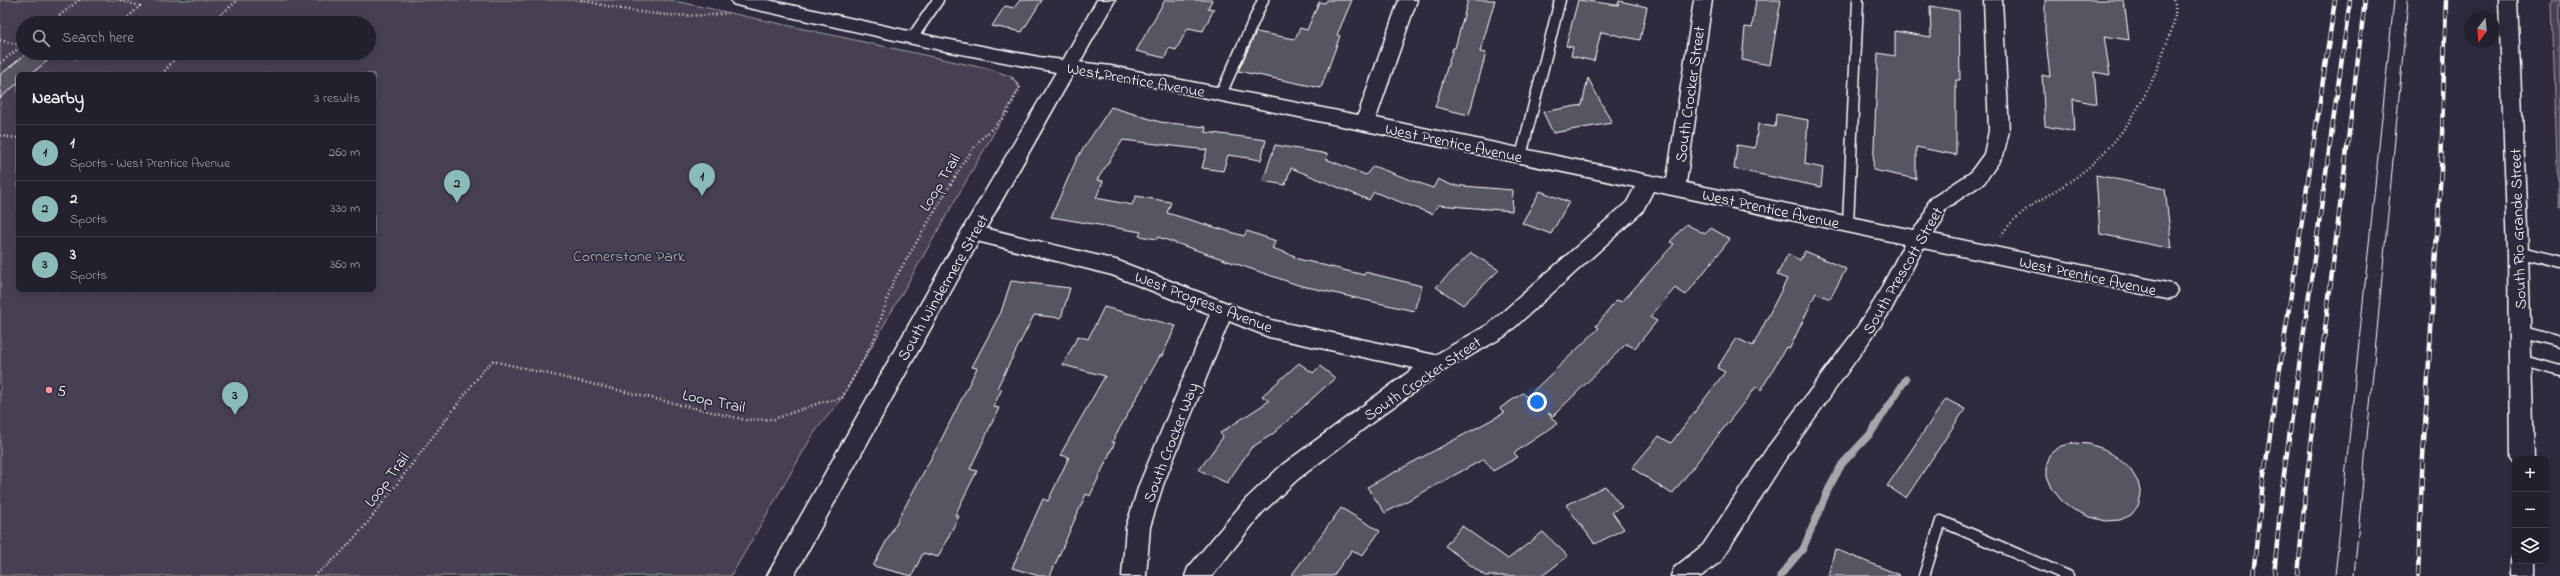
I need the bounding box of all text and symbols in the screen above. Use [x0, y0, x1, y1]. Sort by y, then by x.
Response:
north arrow [2464, 12, 2500, 48]
search box [16, 16, 376, 60]
street label: South Crocker Street [1670, 24, 1713, 164]
icon: search [30, 27, 52, 49]
text: Search here [62, 27, 134, 49]
street label: West Prentice Avenue [1065, 57, 1207, 105]
text: Nearby [32, 86, 84, 111]
text: 3 results [314, 89, 360, 108]
street label: West Prentice Avenue [1383, 118, 1525, 170]
text: 1 [70, 132, 75, 154]
text: 1 [43, 143, 47, 162]
text: 260 m [329, 143, 360, 162]
street label: South Rio Grande Street [2504, 148, 2534, 310]
street label: Loop Trail [914, 149, 968, 216]
text: Sports · West Prentice Avenue [70, 154, 230, 173]
pin: 1 [689, 163, 715, 196]
pin: 2 [444, 170, 470, 203]
street label: West Prentice Avenue [1700, 184, 1842, 236]
text: 2 [70, 188, 77, 210]
text: 2 [42, 199, 48, 218]
text: 330 m [330, 199, 360, 218]
street label: South Prescott Street [1857, 202, 1950, 339]
text: Sports [70, 210, 107, 229]
street label: South Windermere Street [892, 210, 996, 366]
text: 3 [70, 244, 76, 266]
park label: Cornerstone Park [573, 245, 686, 269]
street label: West Prentice Avenue [2017, 251, 2159, 303]
text: 3 [42, 255, 48, 274]
text: 360 m [330, 255, 360, 274]
street label: West Progress Avenue [1131, 265, 1277, 341]
text: Sports [70, 266, 107, 285]
street label: South Crocker Street [1359, 331, 1487, 428]
street label: South Crocker Way [1138, 379, 1206, 506]
place label: 5 [57, 380, 66, 404]
pin: 3 [222, 382, 248, 415]
street label: Loop Trail [680, 384, 747, 420]
marker: 5 [44, 385, 54, 395]
your location [1527, 392, 1547, 412]
street label: Loop Trail [359, 447, 417, 513]
map controls [2512, 456, 2548, 564]
button: + [2512, 456, 2548, 492]
button: − [2512, 492, 2548, 528]
button: layers [2512, 528, 2548, 564]

